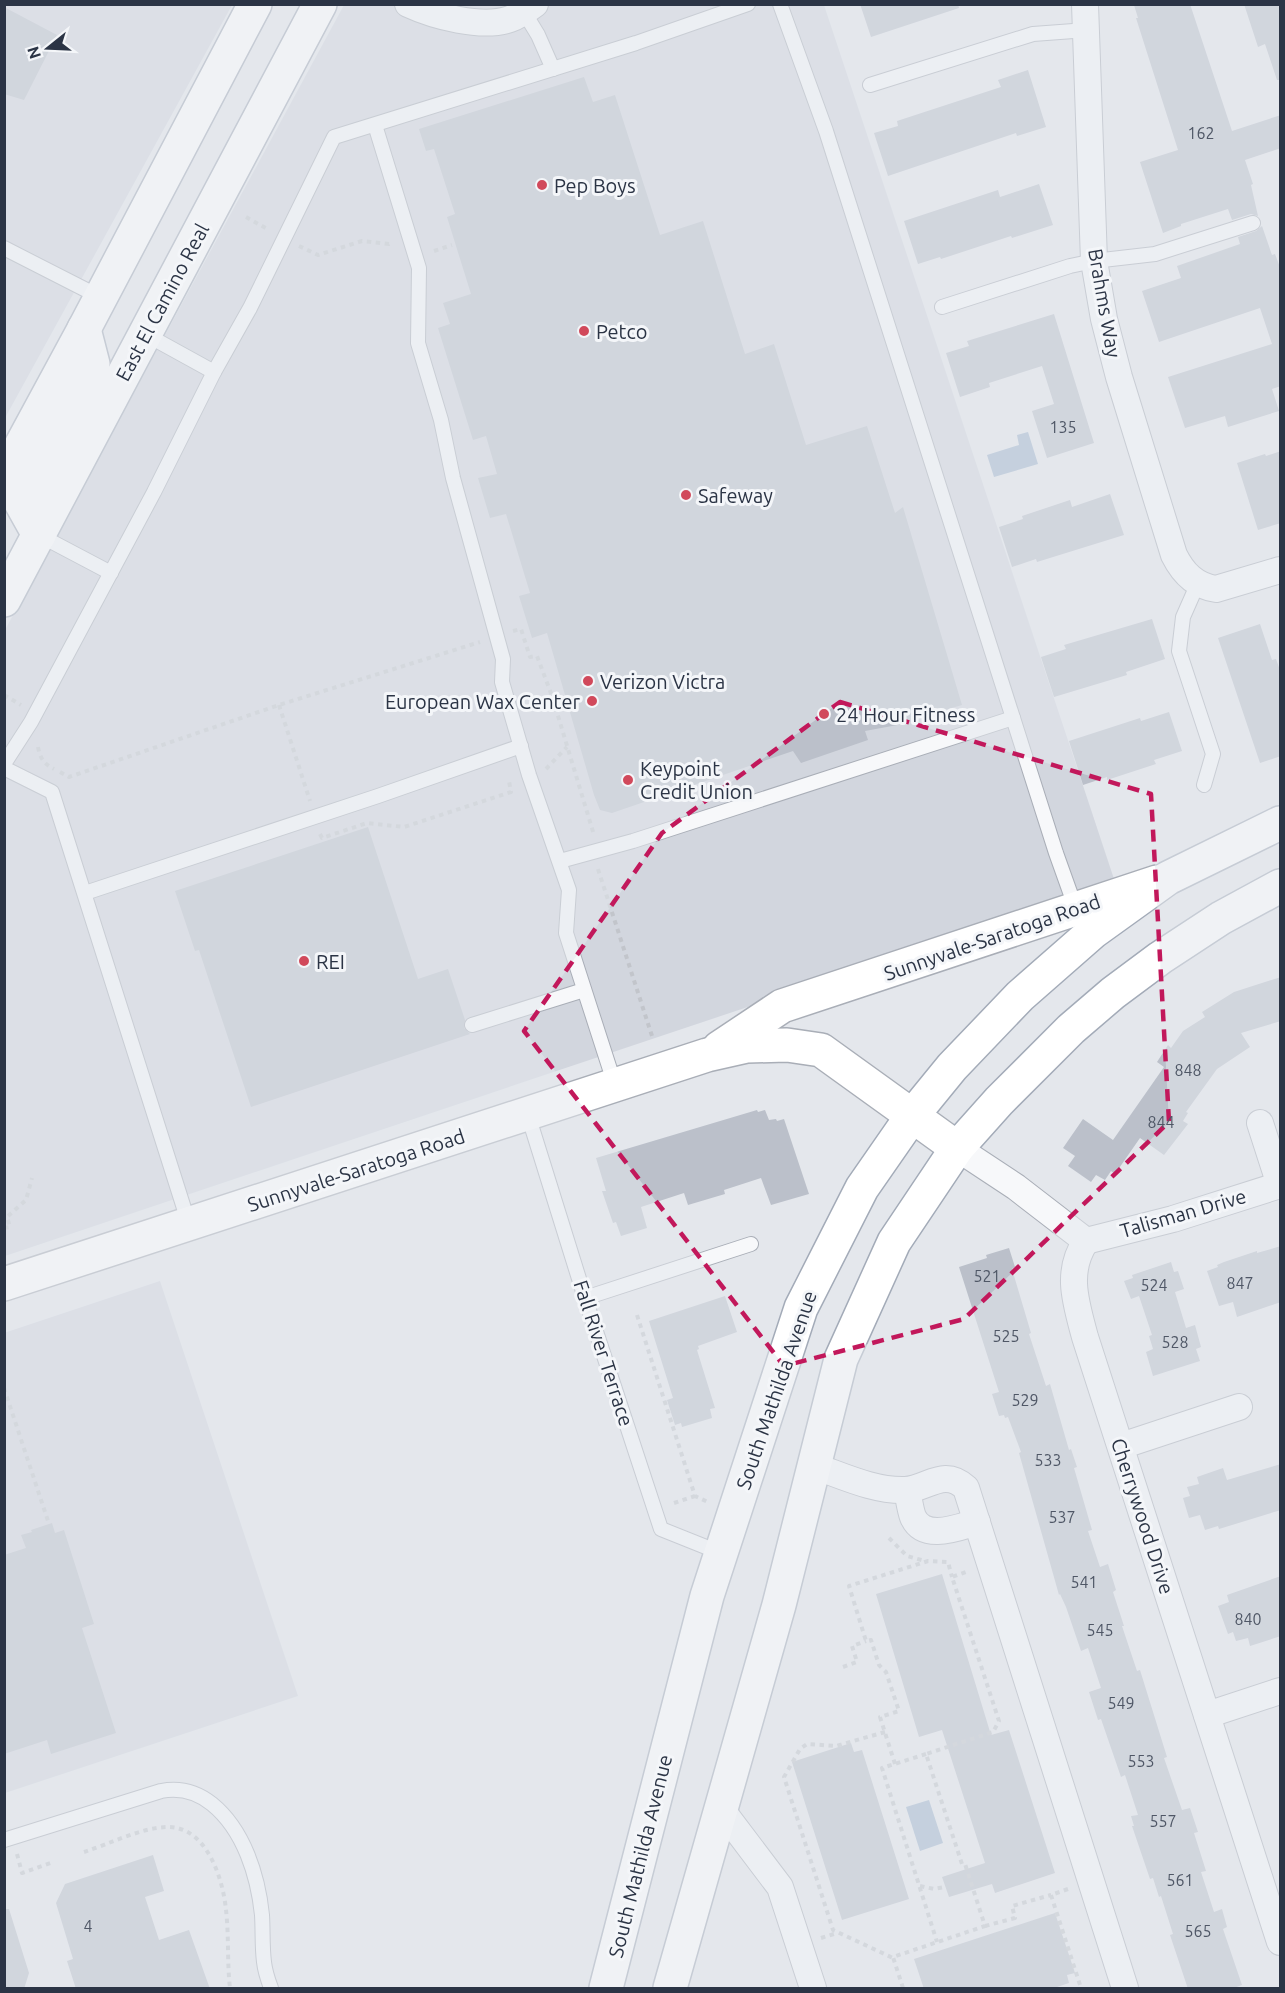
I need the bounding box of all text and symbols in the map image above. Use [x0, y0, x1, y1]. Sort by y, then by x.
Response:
north arrow [18, 18, 78, 78]
text: N [23, 44, 44, 61]
house number: 162 [1187, 124, 1215, 142]
place label: Pep Boys [554, 174, 636, 197]
marker: Pep Boys [535, 178, 549, 192]
street label: East El Camino Real [111, 219, 213, 385]
street label: Brahms Way [1084, 247, 1126, 360]
place label: Petco [596, 320, 647, 343]
marker: Petco [577, 324, 591, 338]
house number: 135 [1049, 418, 1077, 436]
place label: Safeway [698, 484, 773, 507]
marker: Safeway [679, 488, 693, 502]
place label: Verizon Victra [600, 670, 725, 693]
marker: Verizon Victra [581, 674, 595, 688]
place label: European Wax Center [385, 690, 580, 713]
marker: European Wax Center [585, 694, 599, 708]
place label: 24 Hour Fitness [836, 703, 975, 726]
marker: 24 Hour Fitness [817, 707, 831, 721]
place label: Keypoint Credit Union [640, 757, 753, 803]
marker: Keypoint Credit Union [621, 773, 635, 787]
street label: Sunnyvale-Saratoga Road [881, 889, 1103, 985]
place label: REI [316, 950, 345, 973]
marker: REI [297, 954, 311, 968]
house number: 848 [1174, 1061, 1202, 1079]
house number: 844 [1147, 1113, 1175, 1131]
street label: Sunnyvale-Saratoga Road [244, 1124, 468, 1216]
street label: Talisman Drive [1117, 1184, 1249, 1242]
house number: 521 [973, 1267, 1001, 1285]
house number: 847 [1226, 1274, 1254, 1292]
house number: 524 [1140, 1276, 1168, 1294]
street label: Fall River Terrace [570, 1277, 638, 1429]
street label: South Mathilda Avenue [731, 1288, 821, 1492]
house number: 525 [992, 1327, 1020, 1345]
house number: 528 [1161, 1333, 1189, 1351]
house number: 529 [1011, 1391, 1039, 1409]
street label: Cherrywood Drive [1107, 1435, 1179, 1597]
house number: 533 [1034, 1451, 1062, 1469]
house number: 537 [1048, 1508, 1076, 1526]
house number: 541 [1070, 1573, 1098, 1591]
house number: 840 [1234, 1610, 1262, 1628]
house number: 545 [1086, 1621, 1114, 1639]
house number: 549 [1107, 1694, 1135, 1712]
street label: South Mathilda Avenue [604, 1752, 676, 1960]
house number: 553 [1127, 1752, 1155, 1770]
house number: 557 [1149, 1812, 1177, 1830]
house number: 561 [1166, 1871, 1194, 1889]
house number: 4 [83, 1917, 93, 1935]
house number: 565 [1184, 1922, 1212, 1940]

